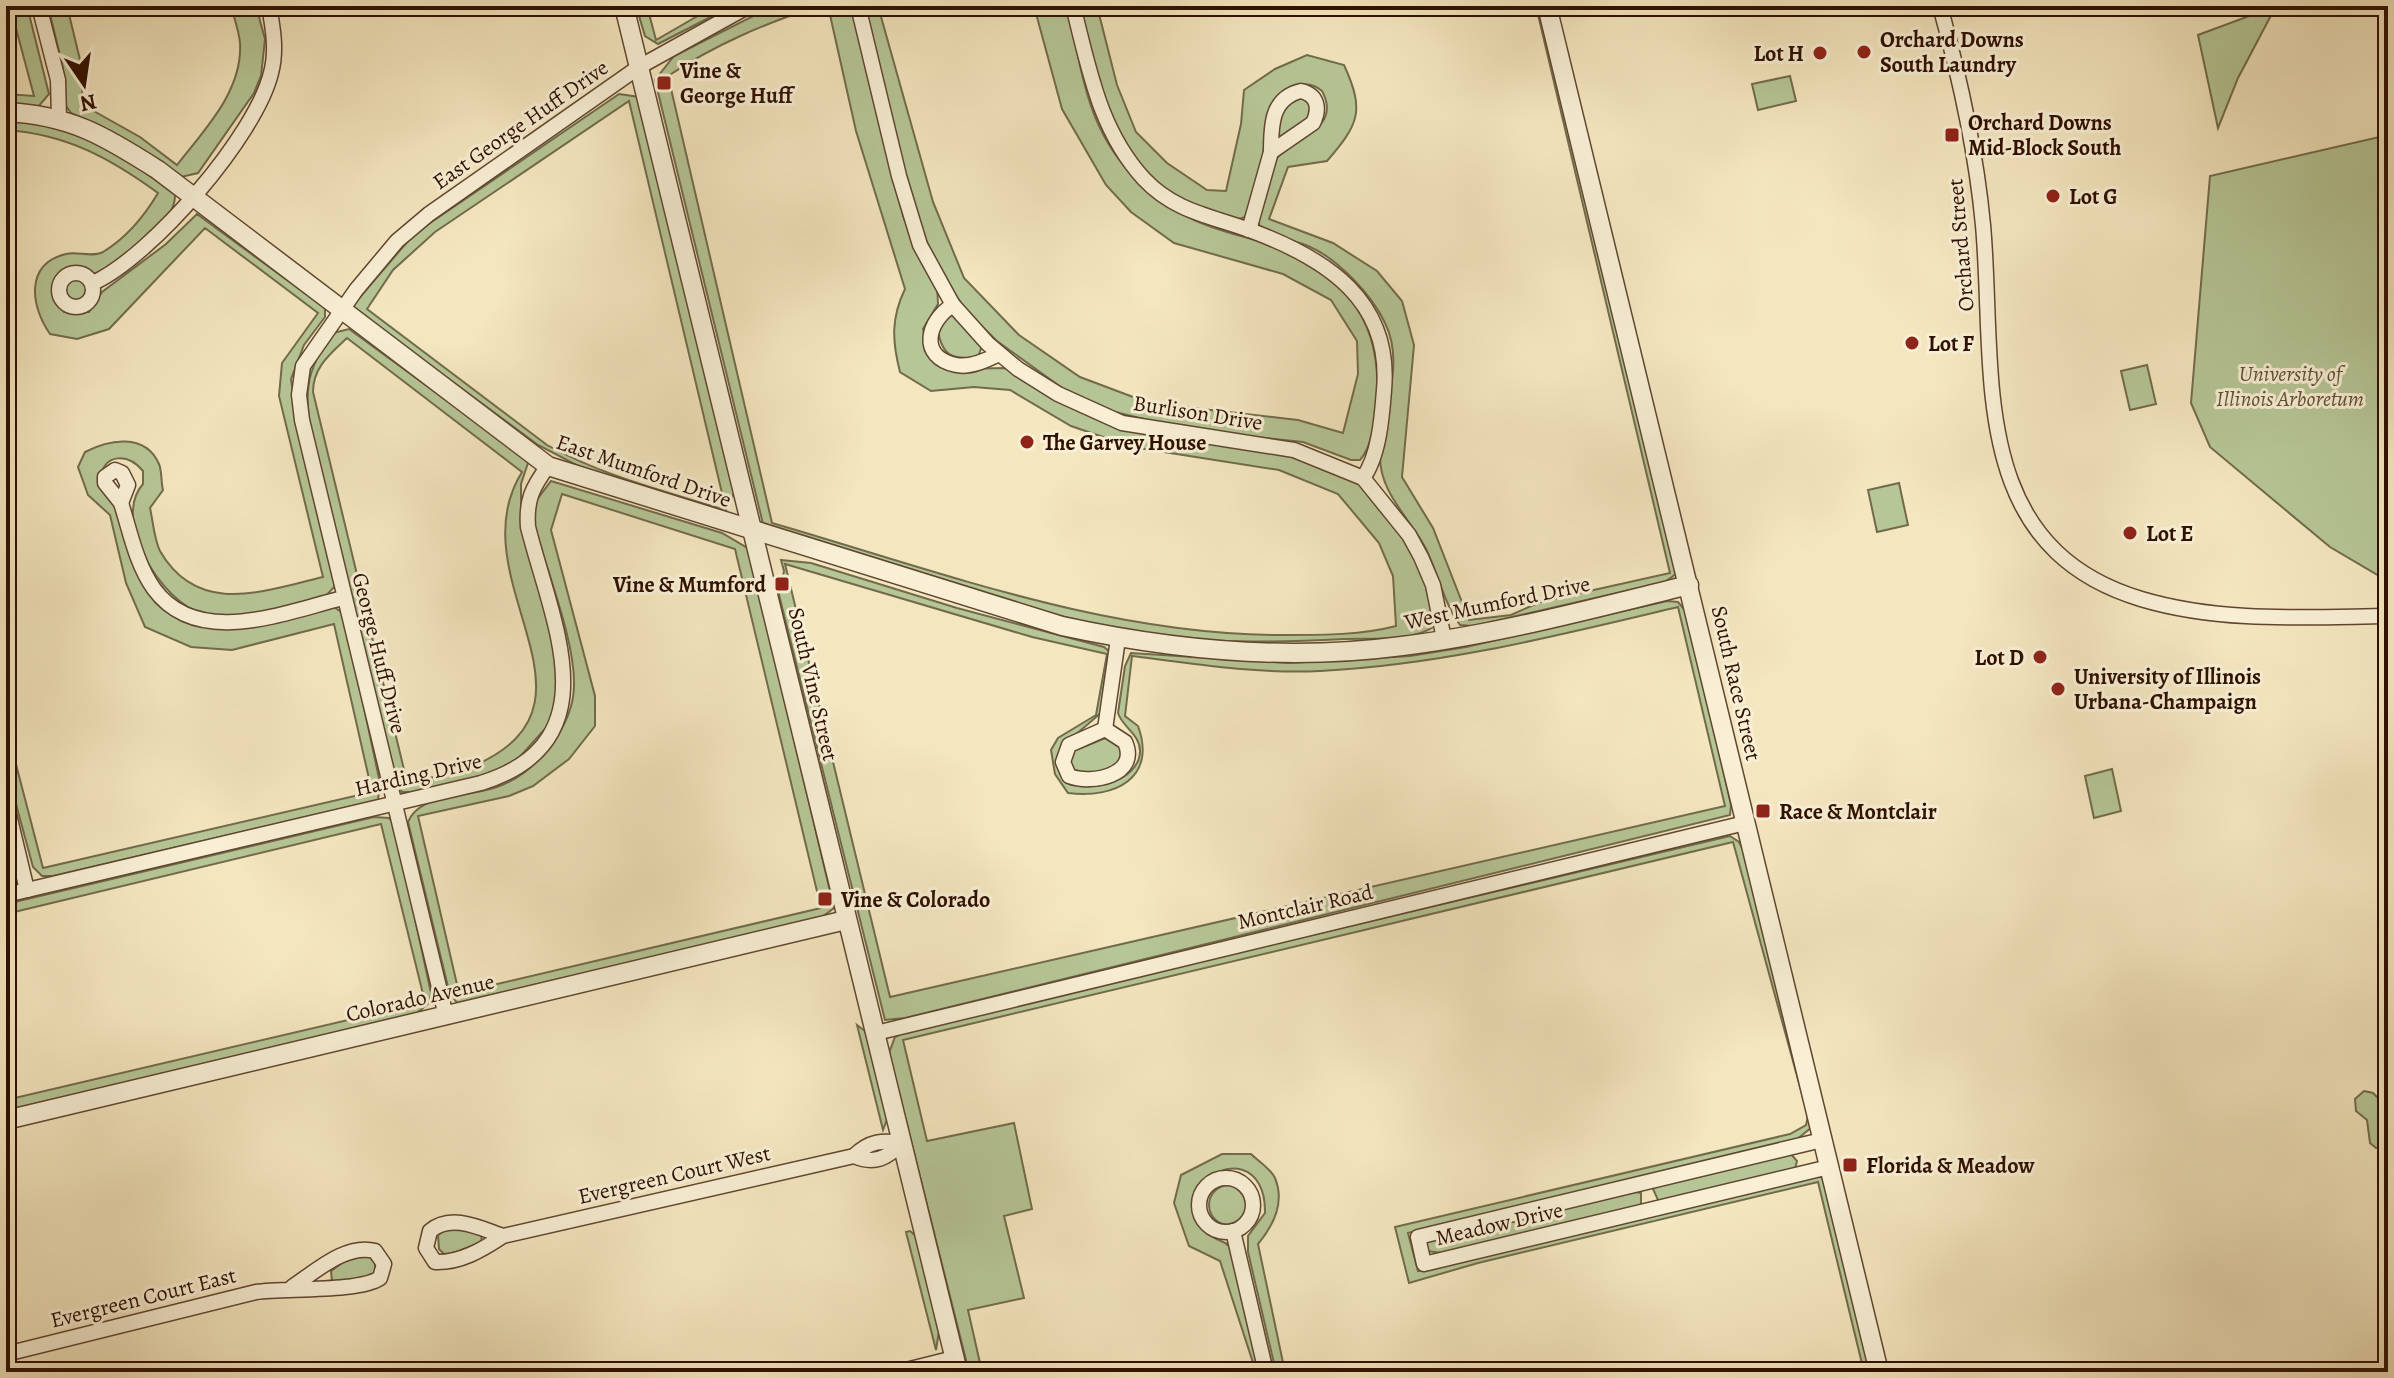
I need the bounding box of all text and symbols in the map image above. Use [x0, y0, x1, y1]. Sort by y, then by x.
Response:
place label: Orchard Downs South Laundry [1880, 25, 2024, 80]
place label: Lot H [1753, 39, 1804, 69]
marker: Orchard Downs South Laundry [1855, 43, 1873, 61]
north arrow [44, 44, 124, 124]
marker: Lot H [1811, 44, 1829, 62]
street label: East George Huff Drive [427, 53, 614, 197]
place label: Vine & George Huff [679, 56, 796, 111]
marker: Vine & George Huff [655, 74, 673, 92]
text: N [77, 86, 99, 119]
place label: Orchard Downs Mid-Block South [1968, 108, 2121, 163]
marker: Orchard Downs Mid-Block South [1943, 126, 1961, 144]
street label: Orchard Street [1940, 177, 1982, 313]
place label: Lot G [2069, 182, 2118, 212]
marker: Lot G [2044, 187, 2062, 205]
place label: Lot F [1928, 329, 1974, 359]
marker: Lot F [1903, 334, 1921, 352]
park label: University of Illinois Arboretum [2216, 359, 2364, 414]
street label: Burlison Drive [1131, 388, 1265, 438]
street label: East Mumford Drive [552, 427, 735, 515]
place label: The Garvey House [1043, 428, 1206, 458]
marker: The Garvey House [1018, 433, 1036, 451]
place label: Lot E [2146, 519, 2193, 549]
marker: Lot E [2121, 524, 2139, 542]
street label: West Mumford Drive [1401, 569, 1593, 638]
street label: George Huff Drive [345, 570, 414, 737]
place label: Vine & Mumford [612, 570, 766, 600]
marker: Vine & Mumford [773, 575, 791, 593]
street label: South Race Street [1704, 603, 1768, 764]
street label: South Vine Street [781, 605, 845, 764]
place label: Lot D [1975, 643, 2024, 673]
marker: Lot D [2031, 648, 2049, 666]
place label: University of Illinois Urbana-Champaign [2074, 662, 2261, 717]
marker: University of Illinois Urbana-Champaign [2049, 680, 2067, 698]
street label: Harding Drive [352, 746, 485, 804]
place label: Race & Montclair [1779, 797, 1937, 827]
marker: Race & Montclair [1754, 802, 1772, 820]
street label: Montclair Road [1235, 877, 1376, 937]
place label: Vine & Colorado [840, 885, 990, 915]
marker: Vine & Colorado [816, 890, 834, 908]
street label: Colorado Avenue [343, 966, 498, 1030]
street label: Evergreen Court West [575, 1138, 773, 1212]
place label: Florida & Meadow [1866, 1151, 2035, 1181]
marker: Florida & Meadow [1841, 1156, 1859, 1174]
street label: Meadow Drive [1433, 1195, 1566, 1253]
street label: Evergreen Court East [47, 1260, 239, 1336]

